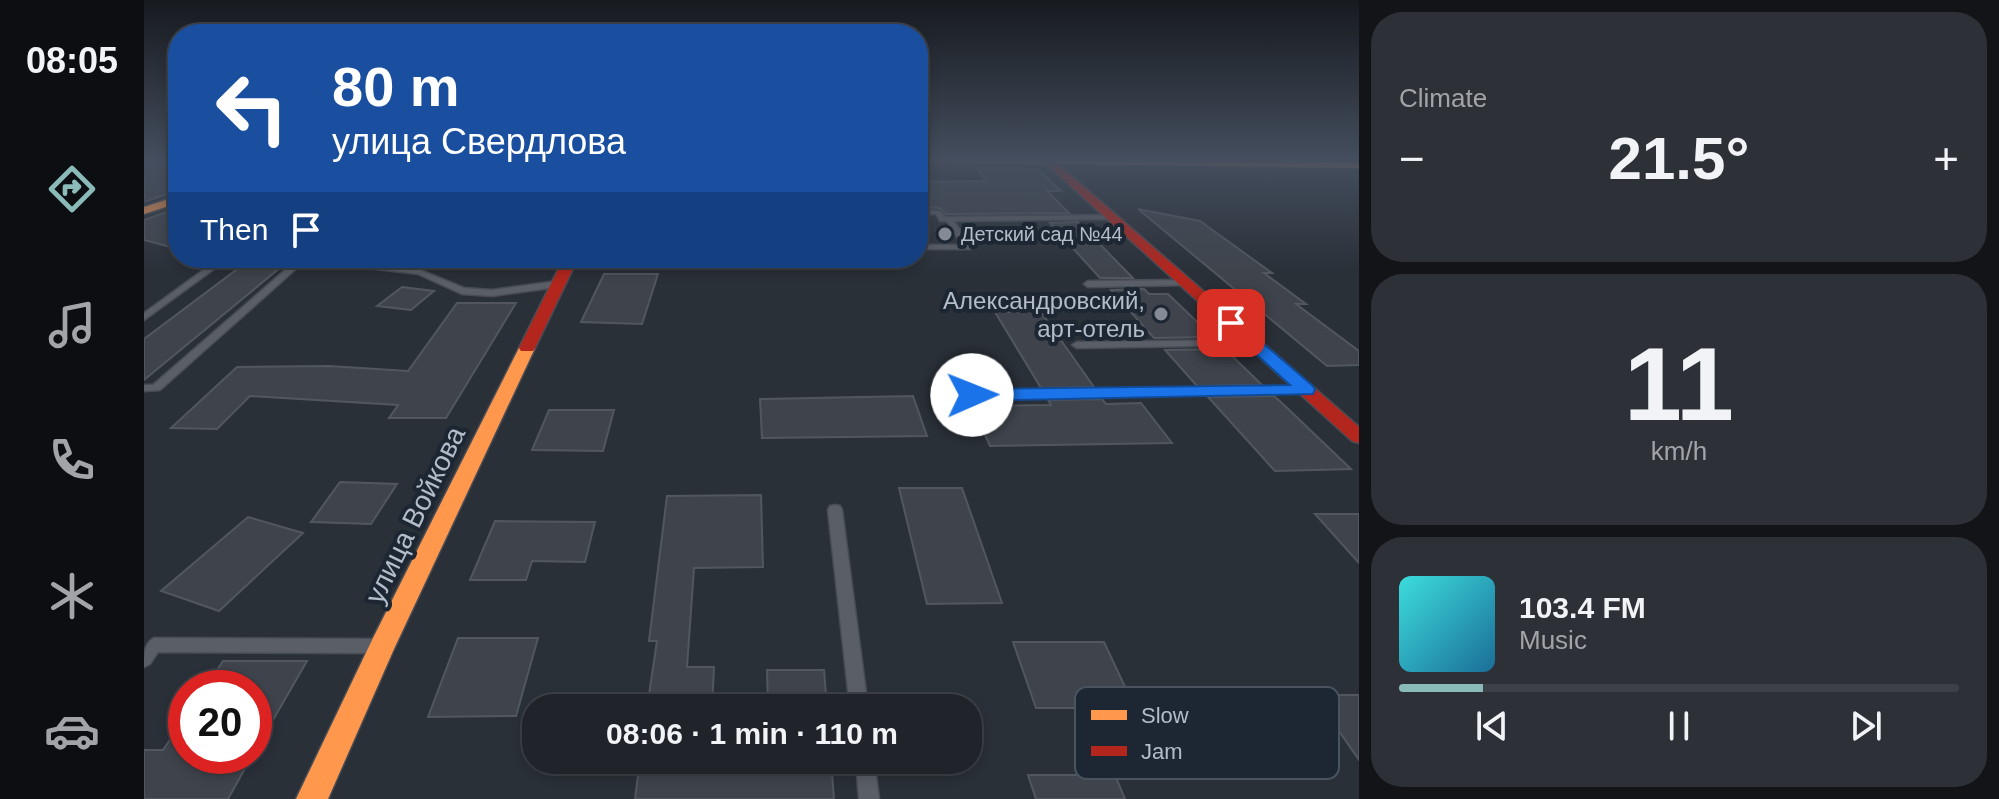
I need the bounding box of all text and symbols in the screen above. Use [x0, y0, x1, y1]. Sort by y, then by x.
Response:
text: 08:05 [26, 40, 118, 81]
text: 80 m [332, 55, 460, 118]
icon: left [200, 56, 304, 160]
text: Climate [1399, 83, 1487, 113]
text: улица Свердлова [332, 121, 626, 162]
text: 21.5° [1609, 125, 1749, 192]
text: − [1399, 134, 1425, 183]
text: + [1933, 134, 1959, 183]
icon: directions [44, 161, 100, 217]
icon: arrive [284, 208, 328, 252]
text: Then [200, 213, 268, 246]
place label: Детский сад №44 [961, 223, 1123, 245]
marker: Детский сад №44 [936, 225, 954, 243]
place label: Александровский, арт-отель [943, 287, 1145, 342]
pin [1197, 289, 1265, 357]
icon: music [44, 297, 100, 353]
icon: arrive [1209, 301, 1253, 345]
marker: Александровский, арт-отель [1152, 305, 1170, 323]
text: 11 [1624, 326, 1734, 442]
position arrow [930, 353, 1014, 437]
street label: улица Войкова [359, 421, 471, 608]
icon: phone [44, 432, 100, 488]
text: km/h [1651, 436, 1707, 466]
icon: climate [44, 568, 100, 624]
text: 103.4 FM [1519, 591, 1646, 624]
text: Music [1519, 625, 1587, 655]
speed limit sign: 20 [168, 670, 272, 774]
legend [1075, 687, 1339, 779]
icon: car [44, 703, 100, 759]
text: Slow [1141, 703, 1189, 728]
icon: previous [1470, 704, 1514, 748]
icon: pause [1657, 704, 1701, 748]
icon: next [1844, 704, 1888, 748]
text: 08:06 · 1 min · 110 m [606, 717, 898, 750]
text: Jam [1141, 739, 1183, 764]

